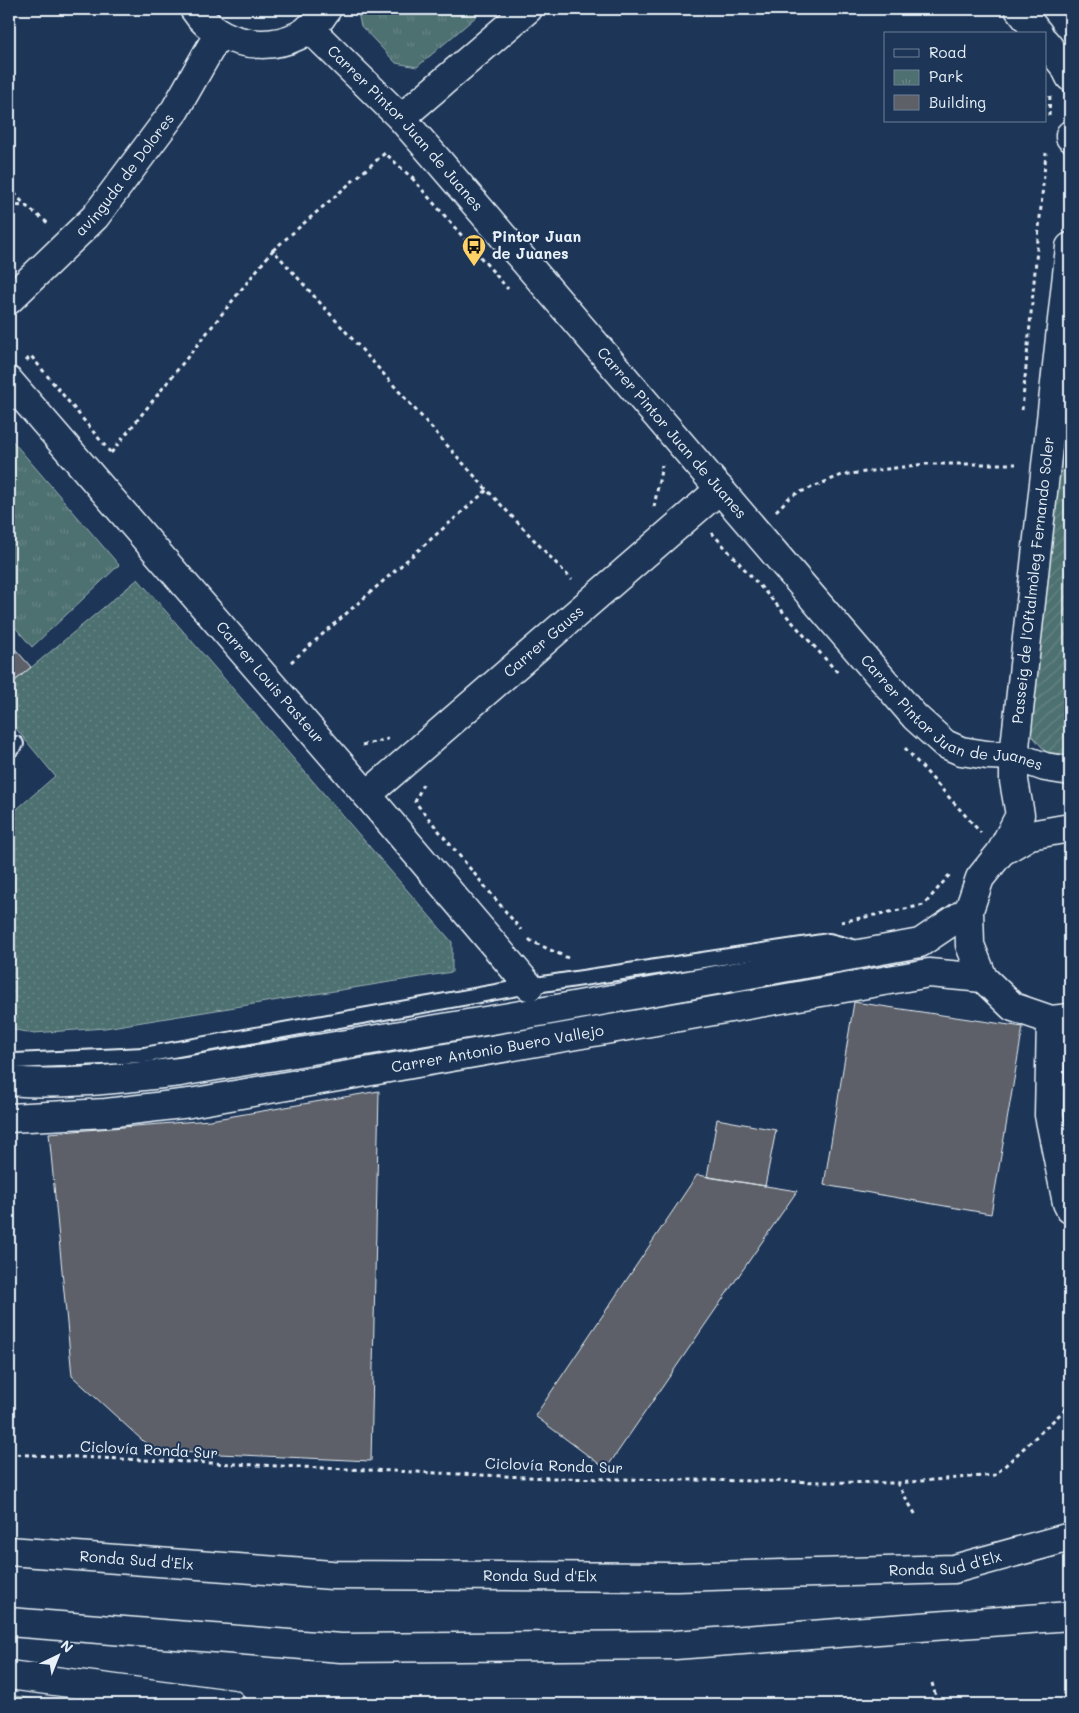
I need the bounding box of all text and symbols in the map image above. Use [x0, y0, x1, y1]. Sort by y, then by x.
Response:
legend [884, 32, 1046, 122]
street label: Carrer Pintor Juan de Juanes [323, 40, 488, 215]
text: Road [929, 42, 966, 62]
text: Park [929, 66, 963, 86]
text: Building [929, 92, 986, 112]
street label: avinguda de Dolores [70, 109, 178, 240]
place label: Pintor Juan de Juanes [492, 226, 581, 263]
bus stop icon: Pintor Juan de Juanes [461, 233, 487, 267]
street label: Carrer Pintor Juan de Juanes [593, 342, 752, 522]
street label: Passeig de l'Oftalmòleg Fernando Soler [1007, 436, 1058, 725]
street label: Carrer Gauss [499, 601, 588, 681]
street label: Carrer Louis Pasteur [212, 617, 329, 748]
street label: Carrer Pintor Juan de Juanes [857, 650, 1046, 774]
street label: Carrer Antonio Buero Vallejo [390, 1019, 605, 1076]
street label: Ciclovía Ronda Sur [80, 1435, 219, 1463]
street label: Ciclovía Ronda Sur [485, 1453, 623, 1477]
street label: Ronda Sud d'Elx [79, 1545, 195, 1574]
street label: Ronda Sud d'Elx [889, 1545, 1004, 1580]
street label: Ronda Sud d'Elx [483, 1565, 598, 1586]
north arrow [32, 1630, 82, 1680]
text: N [57, 1636, 78, 1657]

